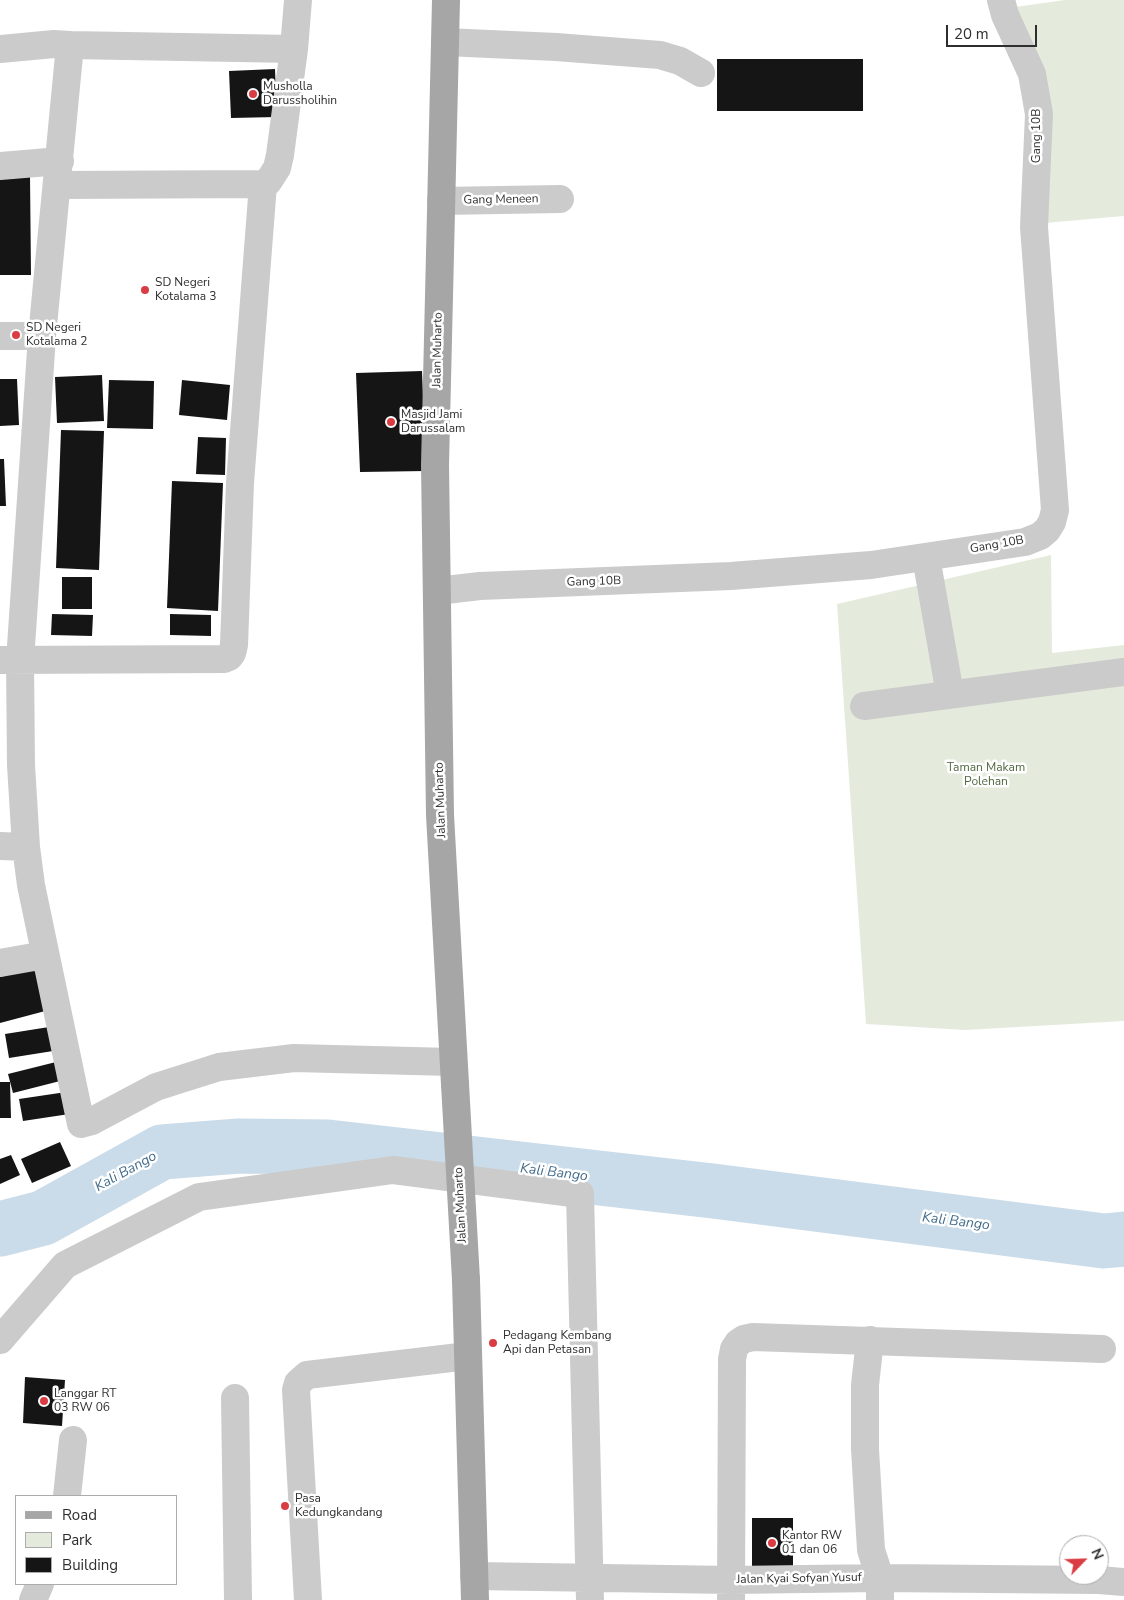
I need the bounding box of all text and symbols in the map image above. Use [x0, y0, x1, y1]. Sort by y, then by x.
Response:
scale bar [949, 15, 1040, 47]
text: 20 m [954, 24, 989, 44]
place label: Musholla Darussholihin [263, 80, 337, 108]
marker: Musholla Darussholihin [247, 88, 259, 100]
street label: Gang 10B [1030, 109, 1044, 163]
street label: Gang Meneen [463, 192, 539, 208]
place label: SD Negeri Kotalama 3 [155, 276, 216, 304]
marker: SD Negeri Kotalama 3 [139, 284, 151, 296]
street label: Jalan Muharto [430, 312, 446, 388]
place label: SD Negeri Kotalama 2 [26, 321, 87, 349]
marker: SD Negeri Kotalama 2 [10, 329, 22, 341]
place label: Masjid Jami Darussalam [401, 408, 465, 436]
marker: Masjid Jami Darussalam [385, 416, 397, 428]
street label: Gang 10B [969, 533, 1025, 557]
street label: Gang 10B [567, 574, 621, 590]
park label: Taman Makam Polehan [947, 761, 1025, 789]
street label: Jalan Muharto [432, 762, 450, 838]
water label: Kali Bango [92, 1148, 160, 1196]
water label: Kali Bango [519, 1161, 589, 1185]
street label: Jalan Muharto [452, 1167, 470, 1243]
water label: Kali Bango [921, 1210, 991, 1234]
place label: Pedagang Kembang Api dan Petasan [503, 1329, 612, 1357]
marker: Pedagang Kembang Api dan Petasan [487, 1337, 499, 1349]
place label: Langgar RT 03 RW 06 [54, 1387, 117, 1415]
marker: Langgar RT 03 RW 06 [38, 1395, 50, 1407]
place label: Pasa Kedungkandang [295, 1492, 383, 1520]
legend [15, 1495, 178, 1585]
marker: Pasa Kedungkandang [279, 1500, 291, 1512]
text: Road [62, 1505, 97, 1525]
place label: Kantor RW 01 dan 06 [782, 1529, 842, 1557]
text: Park [62, 1530, 92, 1550]
north arrow [1059, 1535, 1109, 1585]
marker: Kantor RW 01 dan 06 [766, 1537, 778, 1549]
text: N [1086, 1545, 1108, 1563]
text: Building [62, 1555, 118, 1575]
street label: Jalan Kyai Sofyan Yusuf [736, 1571, 862, 1587]

